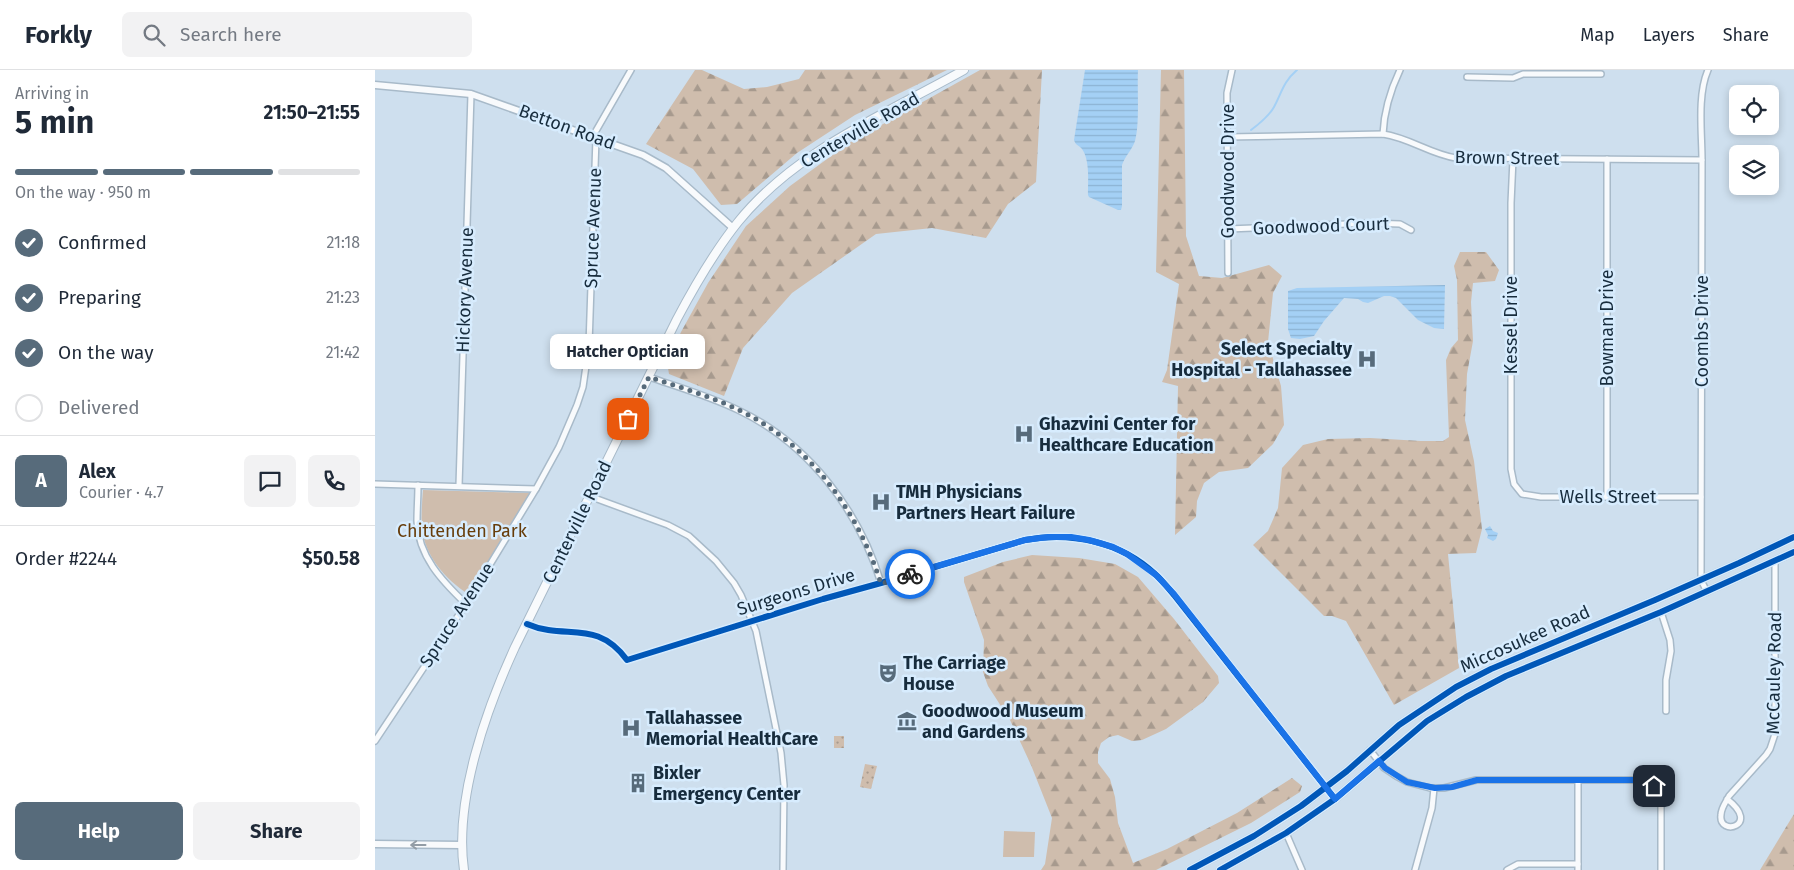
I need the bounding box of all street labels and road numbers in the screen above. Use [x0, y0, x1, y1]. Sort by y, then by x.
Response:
street label: Centerville Road [797, 87, 923, 173]
street label: Betton Road [516, 99, 618, 155]
street label: Goodwood Drive [1217, 104, 1239, 238]
street label: Brown Street [1454, 146, 1560, 170]
street label: Spruce Avenue [580, 167, 606, 289]
street label: Goodwood Court [1252, 213, 1390, 239]
street label: Hickory Avenue [452, 227, 478, 353]
street label: Bowman Drive [1596, 269, 1618, 387]
street label: Coombs Drive [1691, 275, 1713, 387]
street label: Kessel Drive [1500, 276, 1522, 374]
street label: Centerville Road [538, 457, 616, 587]
street label: Wells Street [1559, 486, 1657, 508]
street label: Spruce Avenue [415, 558, 499, 672]
street label: Surgeons Drive [734, 564, 858, 620]
street label: Miccosukee Road [1457, 600, 1593, 678]
street label: McCauley Road [1762, 611, 1786, 735]

